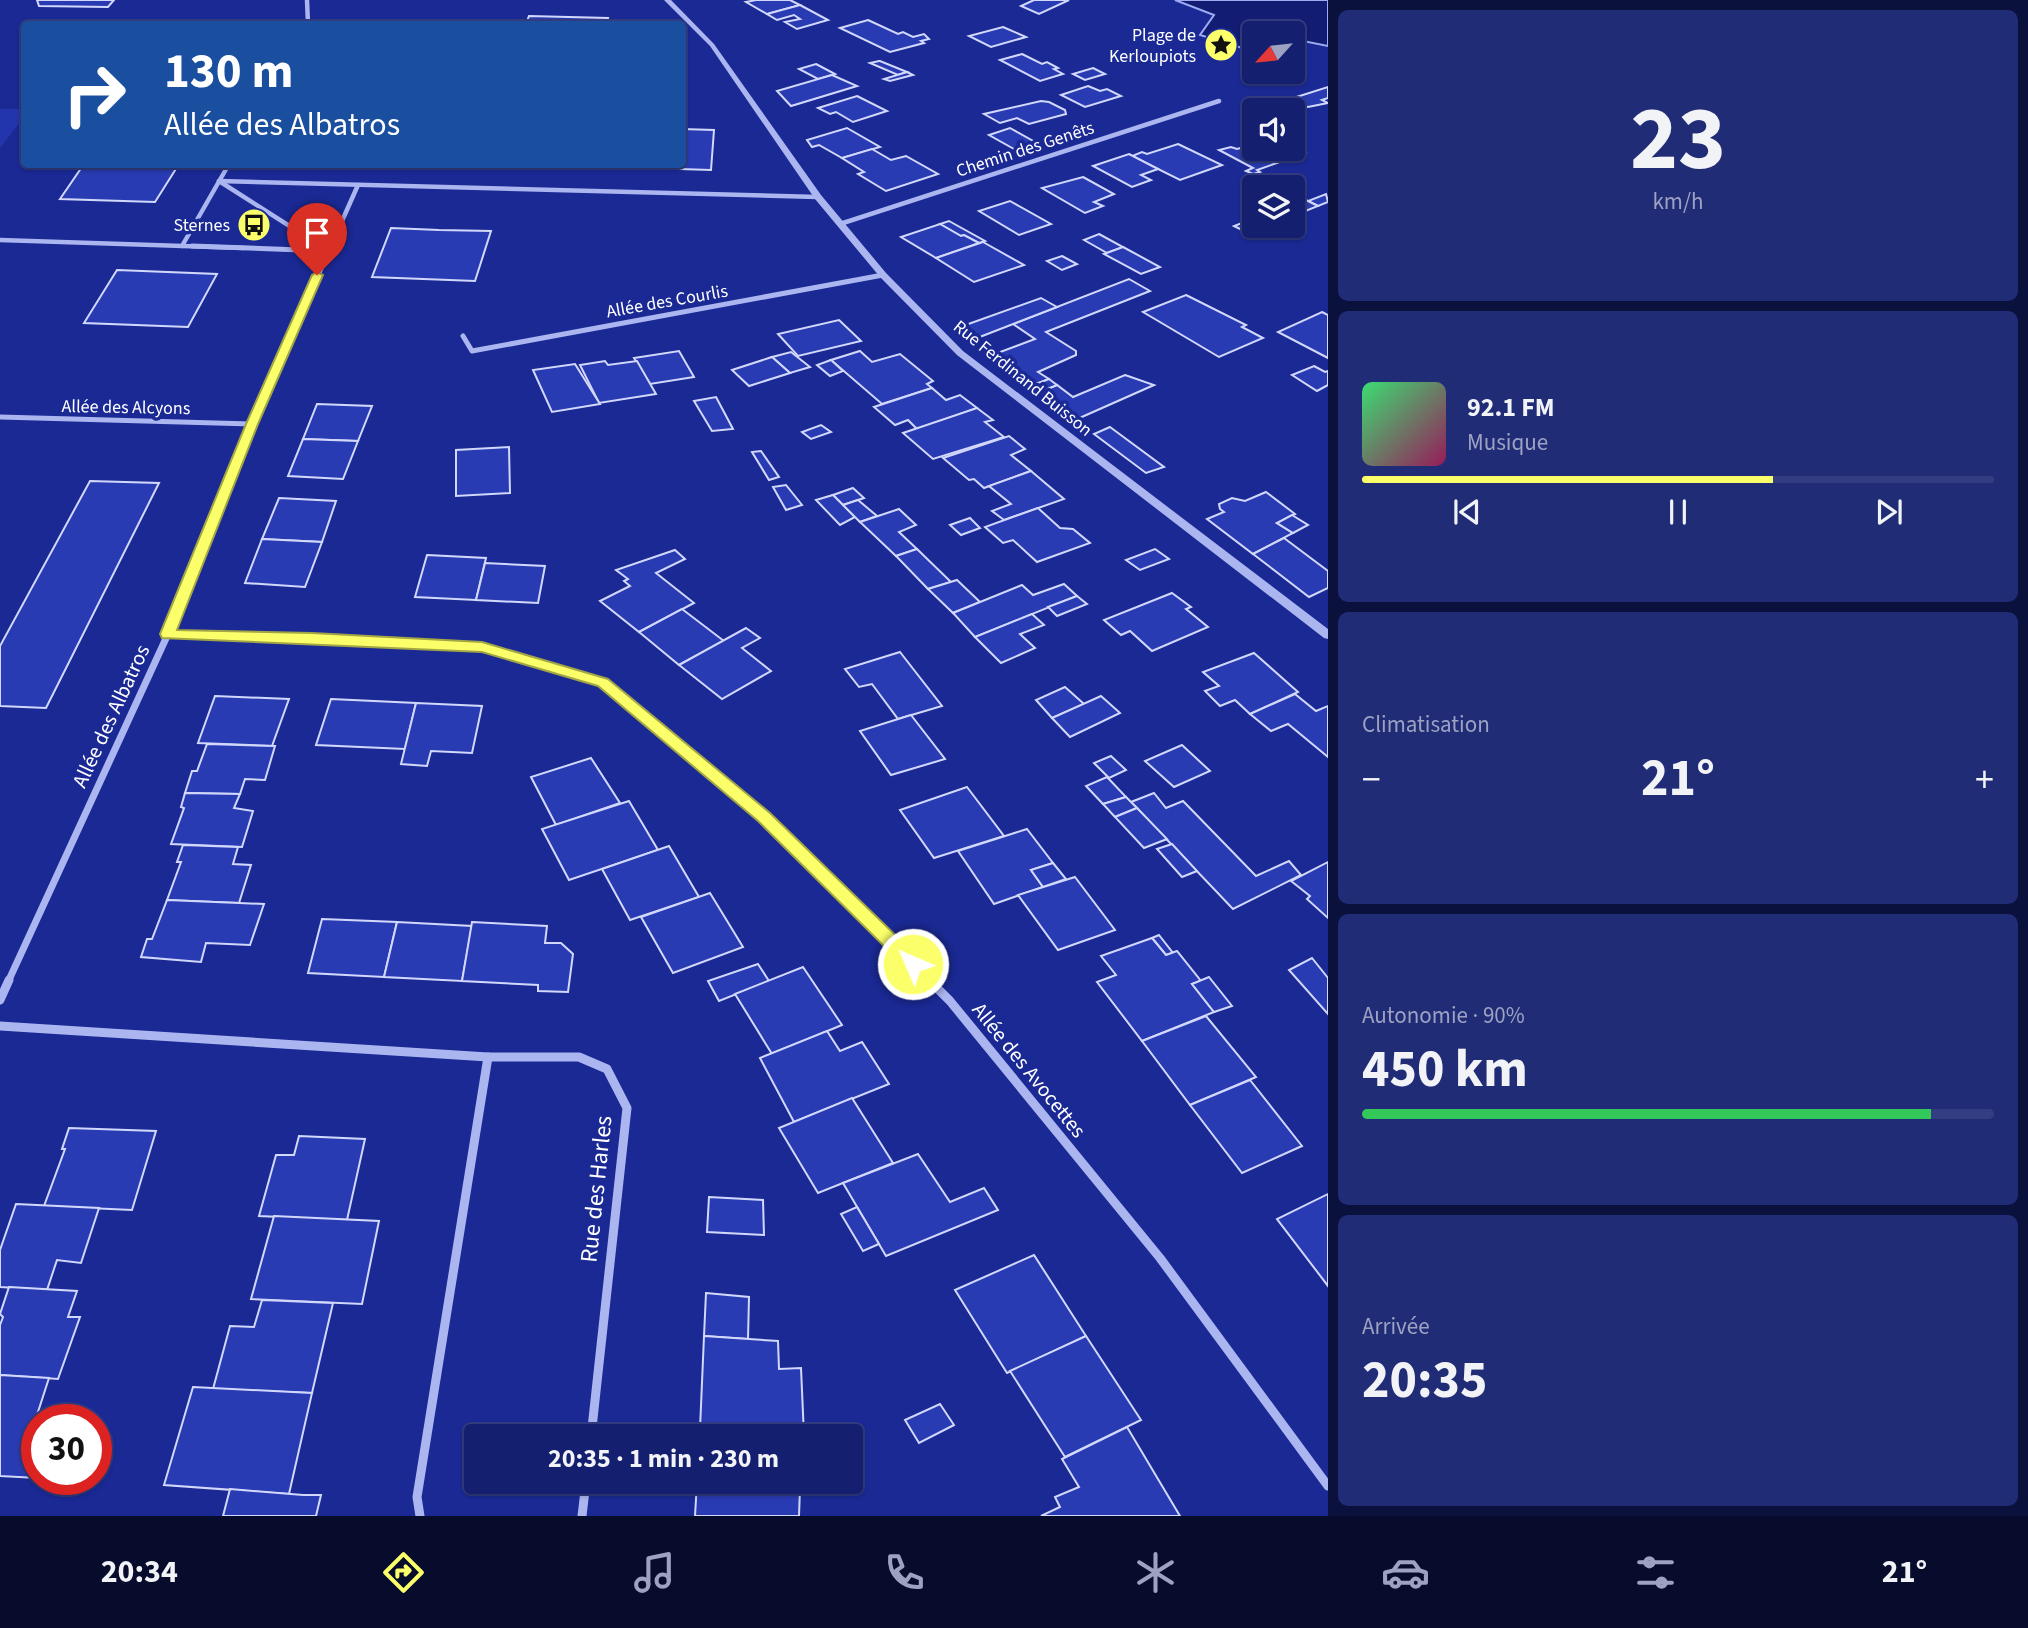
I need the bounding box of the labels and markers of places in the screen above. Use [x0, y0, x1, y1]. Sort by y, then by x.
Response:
place label: Plage de Kerloupiots [1109, 23, 1196, 69]
place icon: Plage de Kerloupiots [1202, 26, 1240, 64]
pin [287, 203, 347, 275]
bus stop icon: Sternes [235, 206, 273, 244]
place label: Sternes [173, 213, 230, 238]

